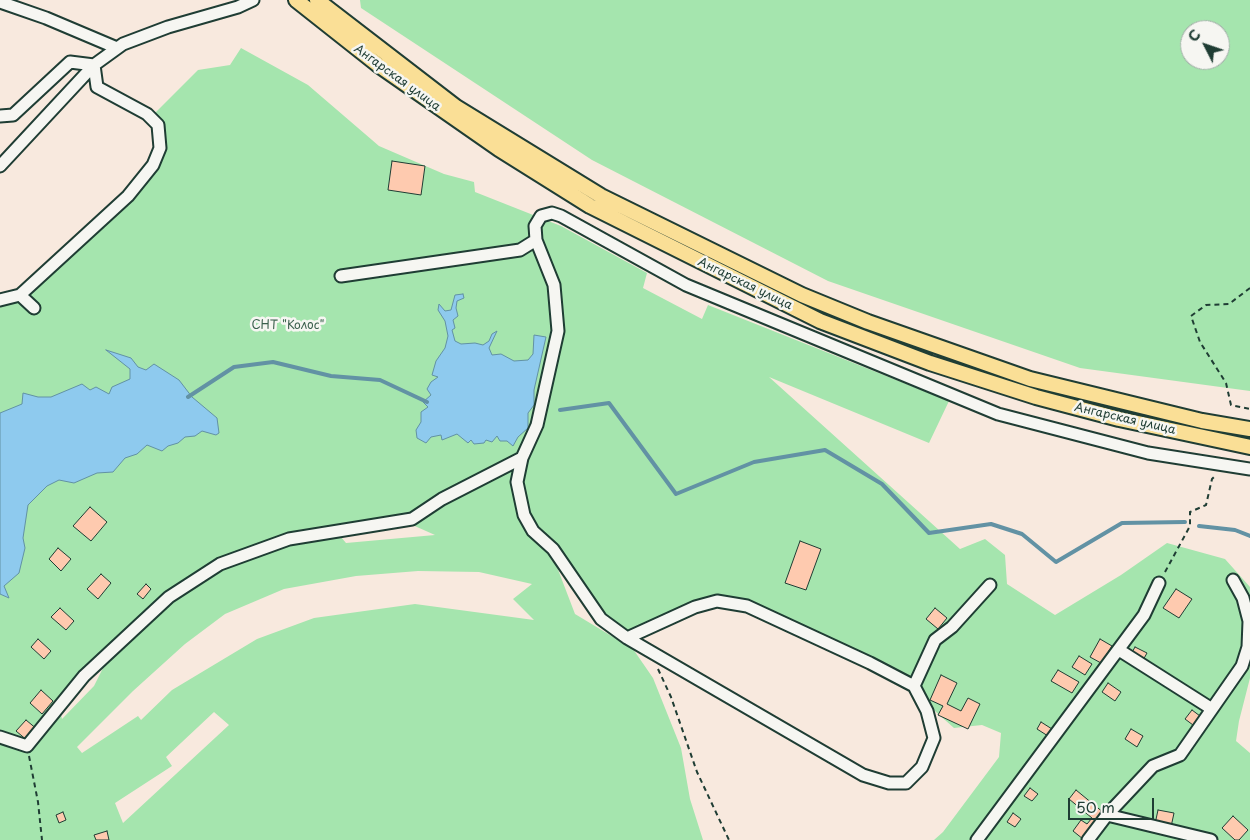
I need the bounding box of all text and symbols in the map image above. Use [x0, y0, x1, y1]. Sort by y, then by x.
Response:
north arrow [1180, 20, 1230, 70]
text: С [1183, 25, 1205, 46]
street label: Ангарская улица [351, 42, 443, 114]
street label: Ангарская улица [695, 255, 795, 313]
park label: СНТ "Колос" [252, 319, 324, 333]
street label: Ангарская улица [1073, 400, 1177, 438]
scale bar [1070, 788, 1156, 820]
text: 50 m [1076, 795, 1115, 818]

